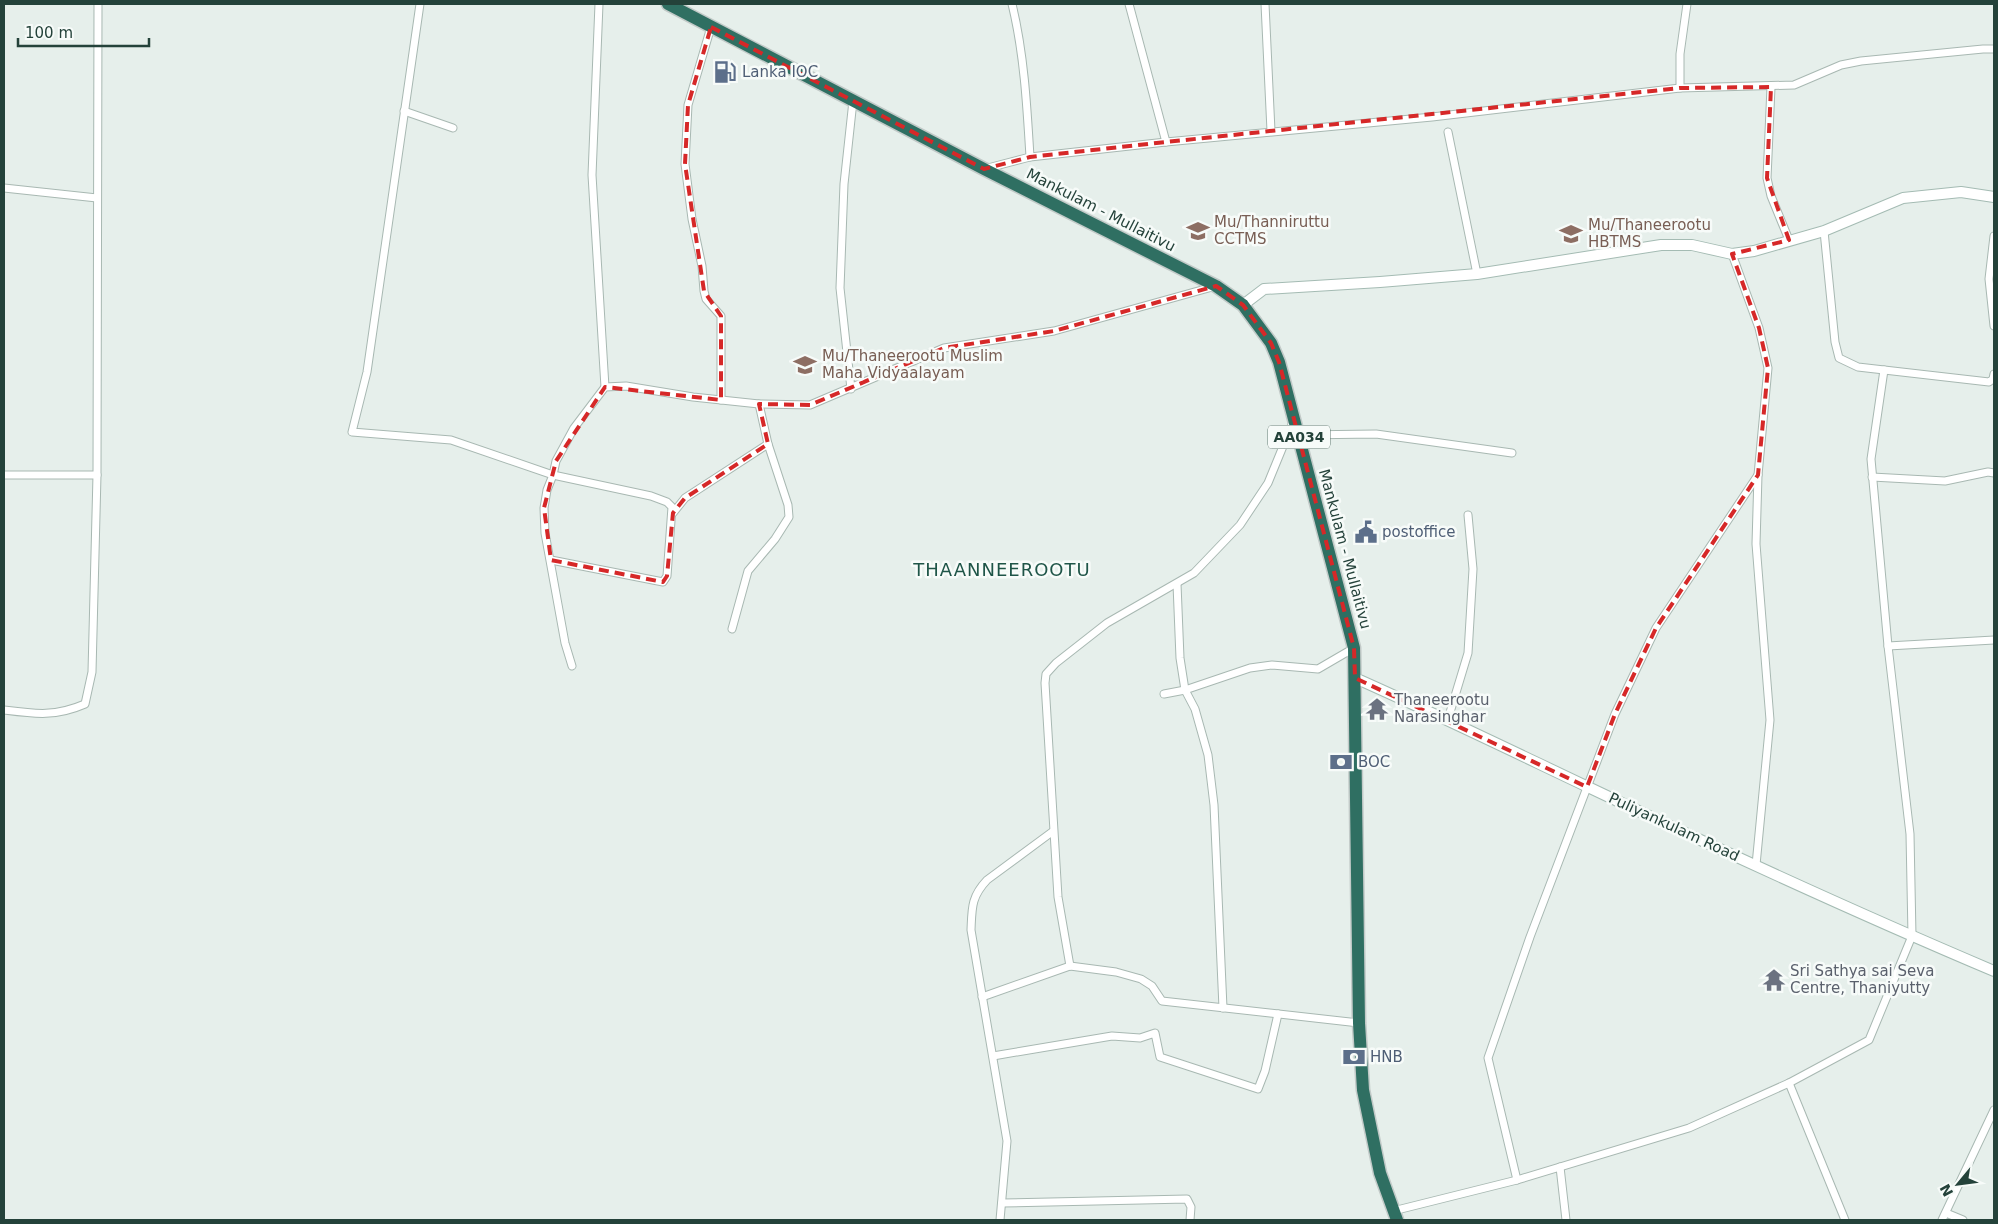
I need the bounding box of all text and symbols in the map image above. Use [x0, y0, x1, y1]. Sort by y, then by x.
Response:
scale bar [18, 15, 149, 47]
text: 100 m [25, 24, 73, 42]
fuel station icon: Lanka IOC [712, 59, 738, 85]
place label: Lanka IOC [742, 63, 818, 81]
street label: Mankulam - Mullaitivu [1023, 165, 1179, 255]
place label: Mu/Thanniruttu CCTMS [1214, 213, 1330, 248]
place label: Mu/Thaneerootu HBTMS [1588, 216, 1711, 251]
school or university icon: Mu/Thanniruttu CCTMS [1185, 218, 1211, 244]
school or university icon: Mu/Thaneerootu HBTMS [1558, 221, 1584, 247]
place label: Mu/Thaneerootu Muslim Maha Vidyaalayam [822, 347, 1003, 382]
school or university icon: Mu/Thaneerootu Muslim Maha Vidyaalayam [792, 352, 818, 378]
road number: AA034 [1268, 426, 1330, 448]
street label: Mankulam - Mullaitivu [1315, 467, 1375, 631]
public building icon: postoffice [1353, 519, 1379, 545]
place label: postoffice [1382, 523, 1456, 541]
district label: THAANNEEROOTU [912, 559, 1091, 580]
place label: Thaneerootu Narasinghar [1393, 691, 1489, 726]
temple icon: Thaneerootu Narasinghar [1364, 696, 1390, 722]
bank icon: BOC [1328, 749, 1354, 775]
place label: BOC [1358, 753, 1390, 771]
street label: Puliyankulam Road [1606, 789, 1742, 865]
place label: Sri Sathya sai Seva Centre, Thaniyutty [1790, 962, 1934, 997]
temple icon: Sri Sathya sai Seva Centre, Thaniyutty [1761, 967, 1787, 993]
bank icon: HNB [1341, 1044, 1367, 1070]
place label: HNB [1370, 1048, 1403, 1066]
north arrow [1933, 1159, 1983, 1209]
text: N [1937, 1181, 1956, 1199]

